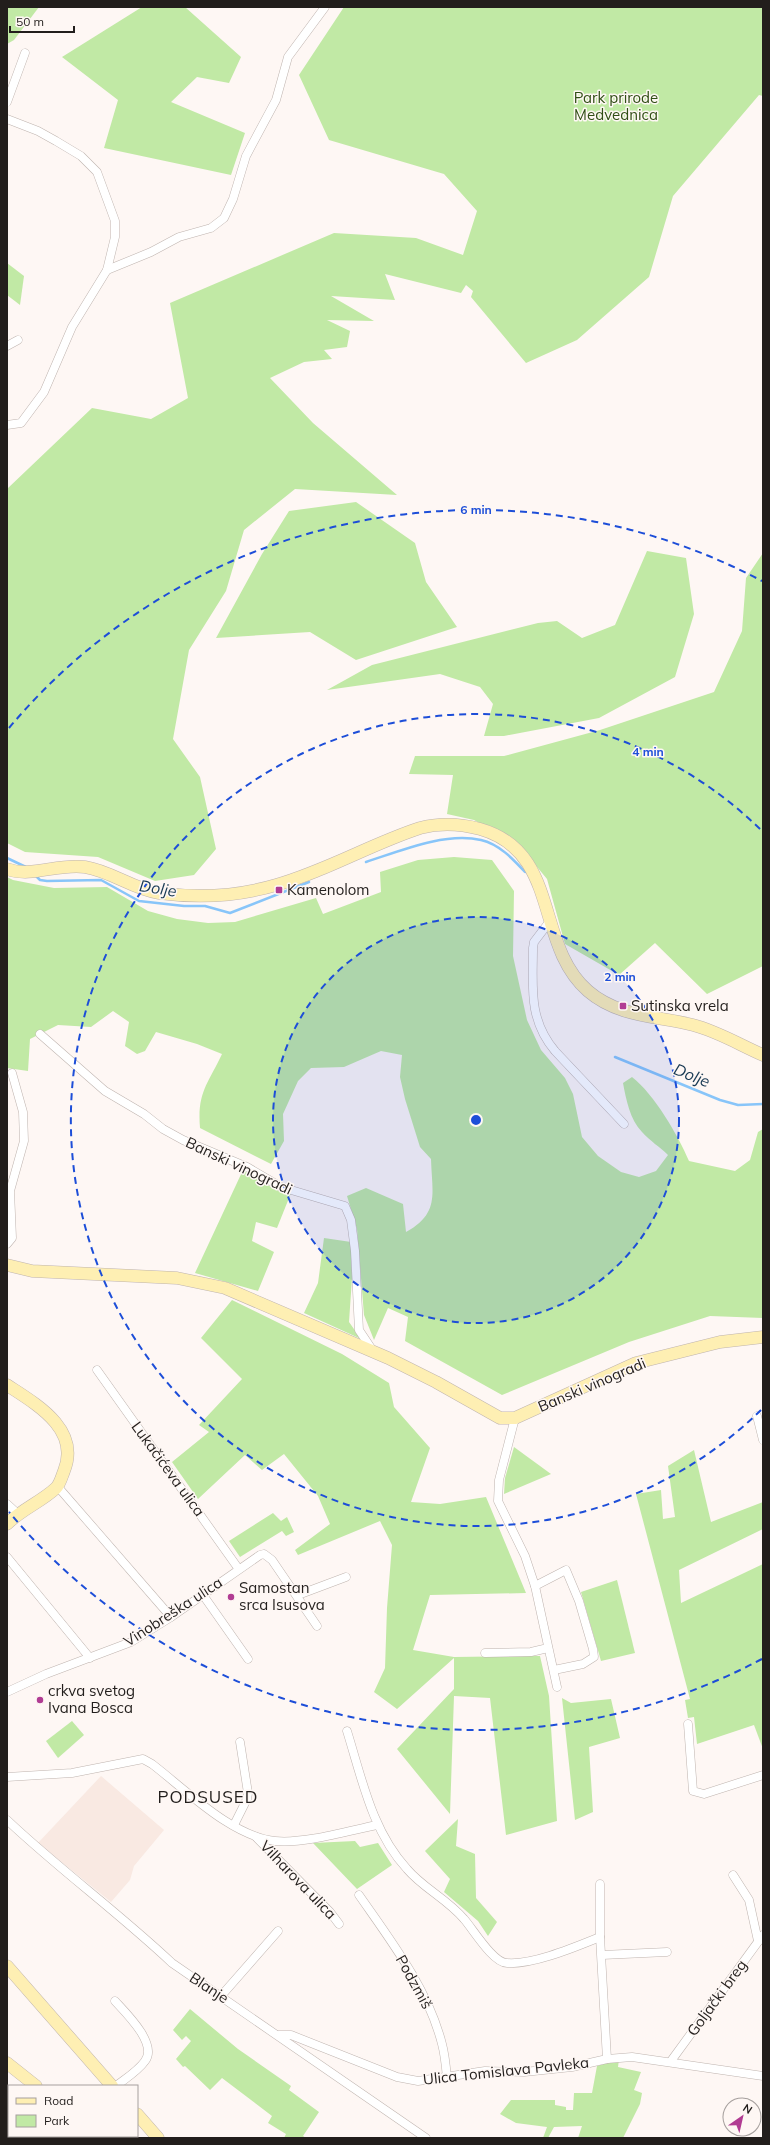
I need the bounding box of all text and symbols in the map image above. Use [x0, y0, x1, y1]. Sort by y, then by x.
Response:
scale bar [10, 8, 74, 34]
text: 50 m [16, 14, 44, 29]
park label: Park prirode Medvednica [574, 88, 658, 124]
text: 6 min [460, 502, 492, 517]
text: 4 min [632, 744, 664, 759]
water label: Dolje [138, 875, 178, 901]
place label: Kamenolom [287, 880, 370, 899]
marker: Kamenolom [274, 885, 284, 895]
text: 2 min [604, 969, 636, 984]
place label: Sutinska vrela [631, 996, 729, 1015]
marker: Sutinska vrela [618, 1001, 628, 1011]
water label: Dolje [671, 1059, 713, 1091]
centre of rings [469, 1113, 483, 1127]
street label: Banski vinogradi [183, 1133, 296, 1199]
street label: Banski vinogradi [535, 1353, 649, 1416]
street label: Lukačićeva ulica [128, 1418, 209, 1520]
street label: Vinobreška ulica [120, 1573, 226, 1651]
place label: Samostan srca Isusova [239, 1578, 325, 1614]
marker: Samostan srca Isusova [226, 1592, 236, 1602]
place label: crkva svetog Ivana Bosca [48, 1681, 135, 1717]
marker: crkva svetog Ivana Bosca [35, 1695, 45, 1705]
district label: PODSUSED [157, 1786, 259, 1807]
street label: Vilharova ulica [256, 1836, 341, 1923]
street label: Podzmiš [392, 1951, 437, 2012]
street label: Goljački breg [682, 1956, 751, 2040]
street label: Blanje [186, 1968, 233, 2007]
street label: Ulica Tomislava Pavleka [422, 2052, 590, 2089]
legend [8, 2085, 138, 2137]
text: Road [44, 2093, 73, 2108]
north arrow [722, 2097, 762, 2137]
text: N [740, 2101, 755, 2117]
text: Park [44, 2113, 70, 2128]

